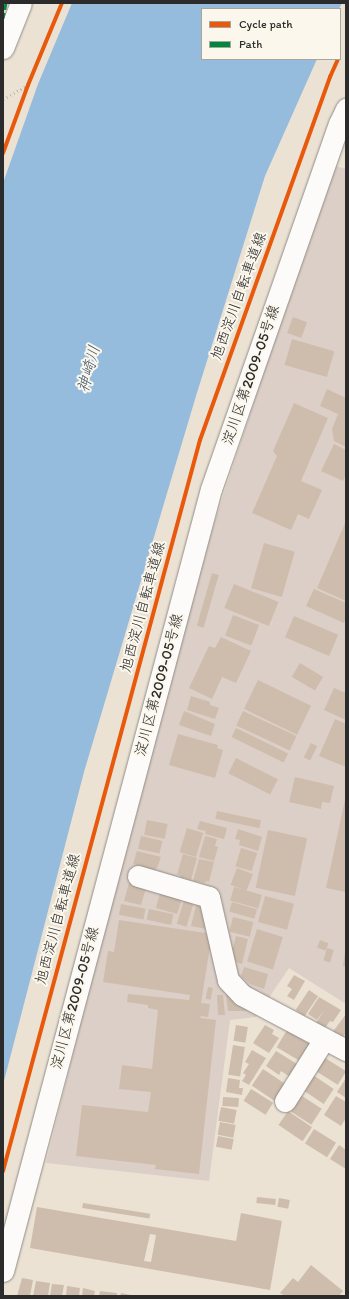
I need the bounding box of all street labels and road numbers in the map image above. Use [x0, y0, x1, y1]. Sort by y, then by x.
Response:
street label: 旭西淀川自転車道線 [207, 229, 271, 363]
street label: 淀川区第2009-05号線 [219, 302, 283, 448]
street label: 旭西淀川自転車道線 [117, 539, 169, 675]
street label: 淀川区第2009-05号線 [131, 612, 187, 758]
street label: 旭西淀川自転車道線 [32, 851, 84, 987]
street label: 淀川区第2009-05号線 [47, 925, 103, 1071]

